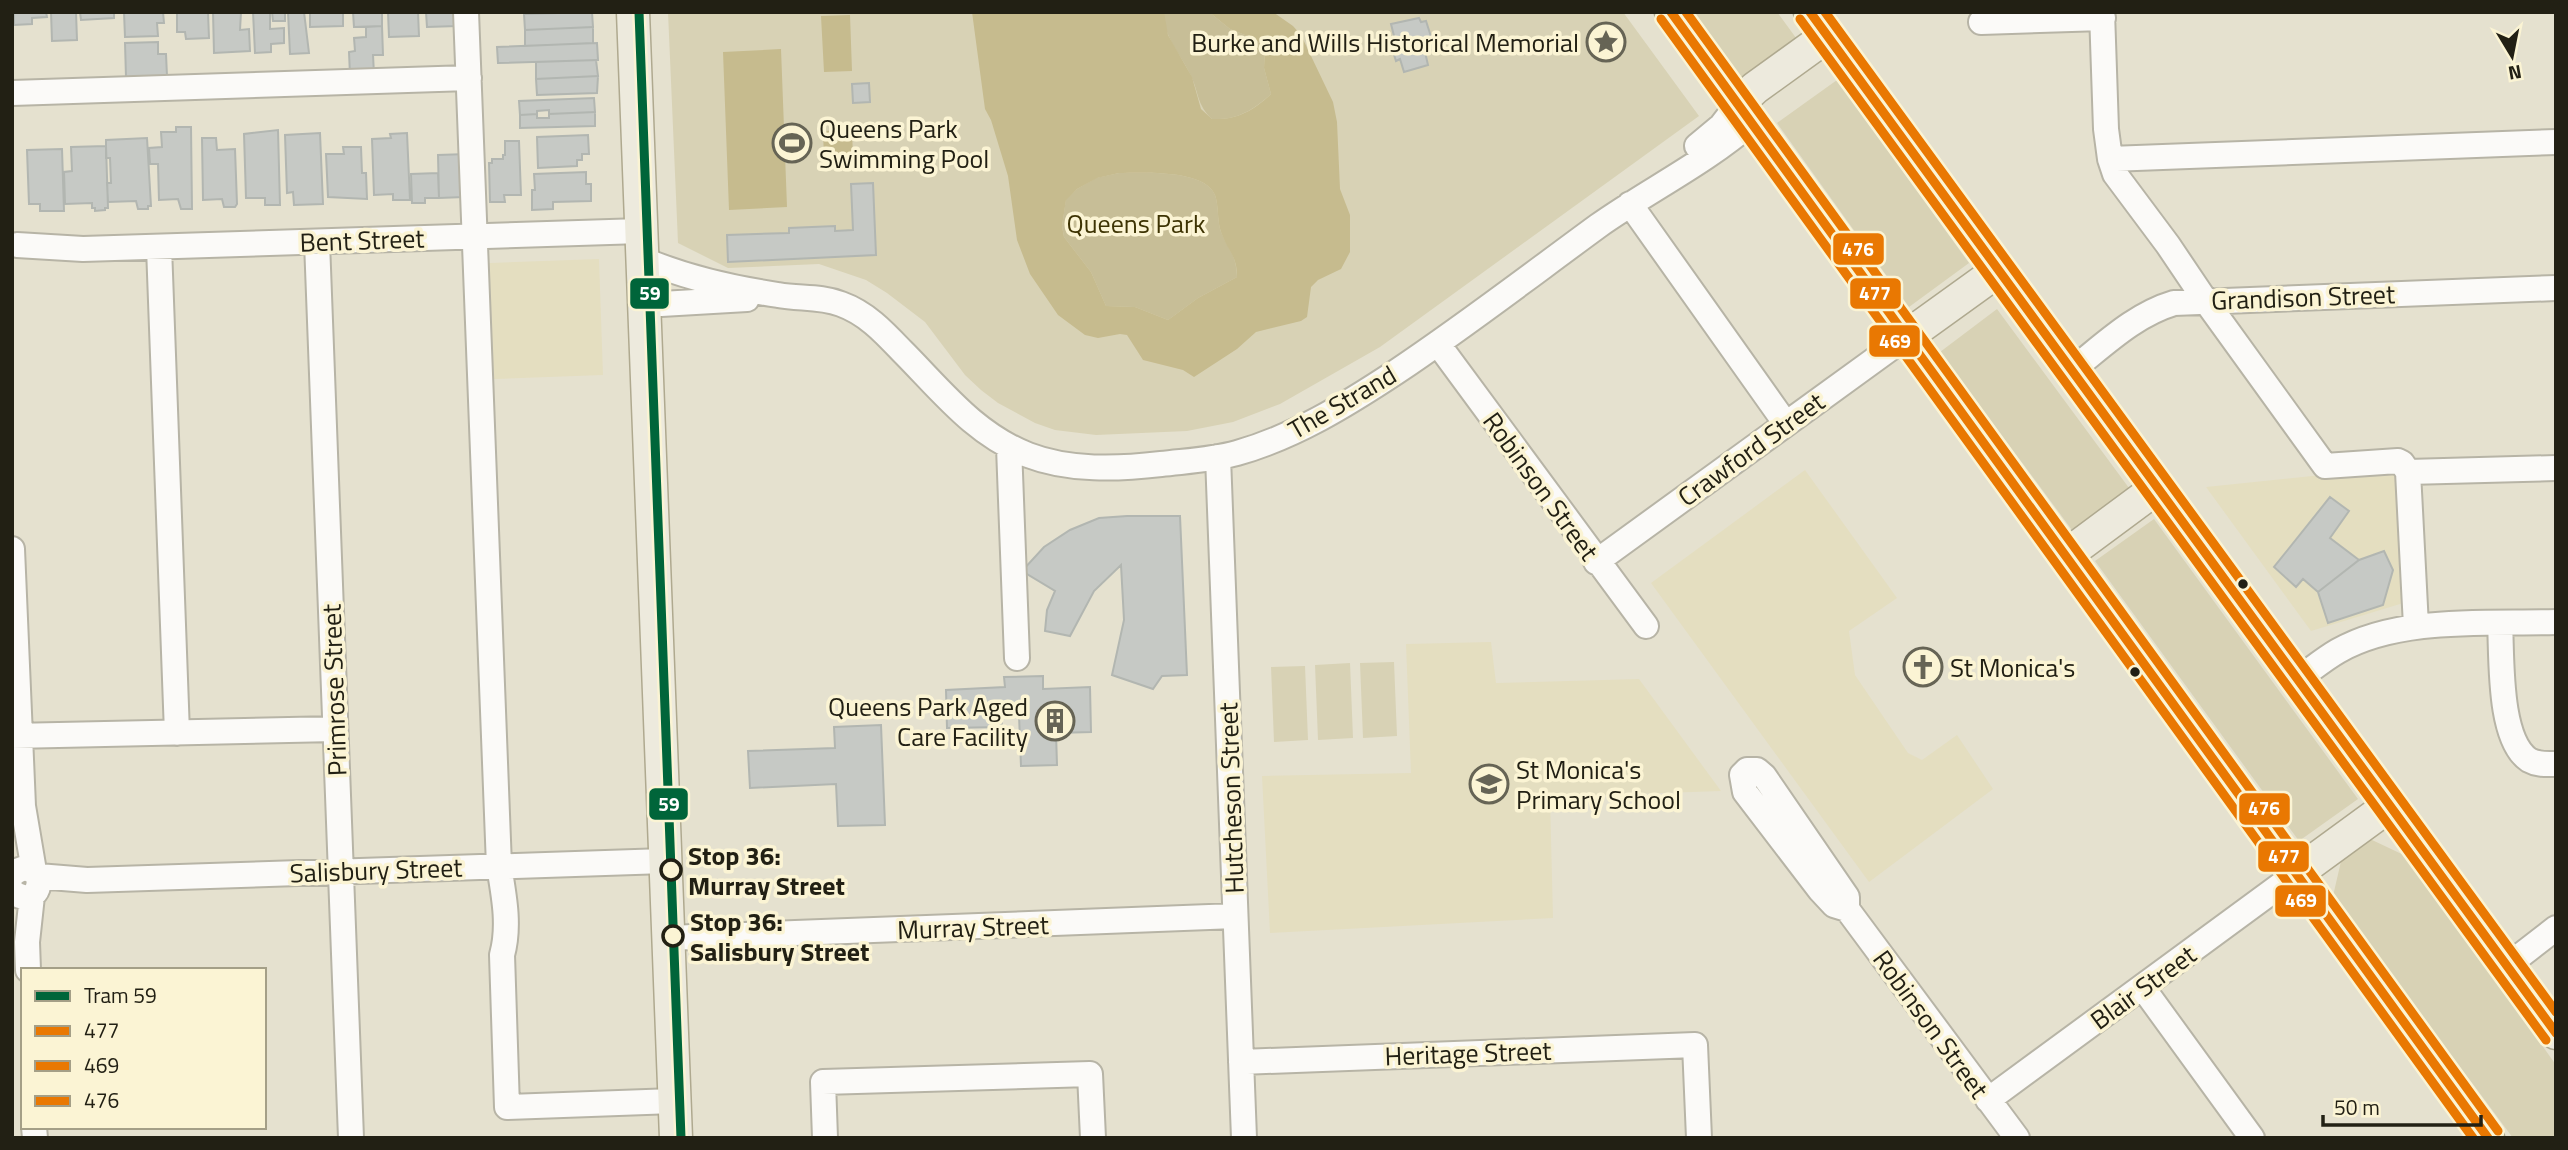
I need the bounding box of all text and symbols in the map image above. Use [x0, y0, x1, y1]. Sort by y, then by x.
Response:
place icon: Burke and Wills Historical Memorial [1585, 21, 1627, 63]
north arrow [2477, 21, 2547, 91]
place label: Burke and Wills Historical Memorial [1191, 23, 1579, 62]
text: N [2506, 58, 2524, 89]
place label: Queens Park Swimming Pool [819, 109, 989, 178]
sports icon: Queens Park Swimming Pool [771, 122, 813, 164]
park label: Queens Park [1067, 204, 1205, 243]
street label: Bent Street [299, 218, 425, 262]
line badge: 476 [1832, 232, 1885, 266]
text: 476 [1842, 234, 1874, 263]
street label: Grandison Street [2210, 274, 2396, 320]
line badge: 59 [629, 277, 670, 310]
line badge: 477 [1849, 277, 1902, 310]
text: 59 [639, 278, 661, 307]
text: 477 [1859, 278, 1891, 307]
line badge: 469 [1868, 324, 1921, 358]
text: 469 [1879, 326, 1911, 355]
street label: The Strand [1281, 355, 1403, 449]
street label: Crawford Street [1670, 382, 1832, 516]
street label: Robinson Street [1474, 404, 1608, 568]
unlabelled marker [2236, 577, 2250, 591]
street label: Primrose Street [312, 603, 356, 777]
church icon: St Monica's [1902, 646, 1944, 688]
place label: St Monica's [1950, 648, 2075, 687]
unlabelled marker [2128, 665, 2142, 679]
place label: Queens Park Aged Care Facility [828, 687, 1028, 756]
building icon: Queens Park Aged Care Facility [1034, 700, 1076, 742]
street label: Hutcheson Street [1208, 702, 1254, 894]
place label: St Monica's Primary School [1516, 750, 1681, 819]
school or university icon: St Monica's Primary School [1468, 763, 1510, 805]
line badge: 59 [648, 787, 689, 821]
text: 59 [658, 789, 680, 818]
line badge: 476 [2238, 792, 2291, 826]
text: 476 [2248, 793, 2280, 822]
place label: Stop 36: Murray Street [688, 836, 845, 905]
line badge: 477 [2257, 840, 2310, 873]
text: 477 [2268, 841, 2300, 870]
street label: Salisbury Street [289, 847, 463, 893]
marker: Stop 36: Murray Street [660, 859, 682, 881]
line badge: 469 [2274, 884, 2327, 918]
text: 469 [2285, 885, 2317, 914]
place label: Stop 36: Salisbury Street [690, 902, 869, 971]
street label: Murray Street [896, 905, 1050, 949]
marker: Stop 36: Salisbury Street [662, 925, 684, 947]
street label: Blair Street [2082, 935, 2204, 1039]
street label: Robinson Street [1864, 942, 1998, 1106]
legend [21, 968, 266, 1129]
text: Tram 59 [84, 979, 157, 1011]
text: 477 [84, 1014, 119, 1046]
street label: Heritage Street [1384, 1031, 1552, 1075]
text: 469 [84, 1049, 119, 1081]
text: 476 [84, 1084, 119, 1116]
scale bar [2323, 1084, 2480, 1128]
text: 50 m [2334, 1091, 2380, 1123]

